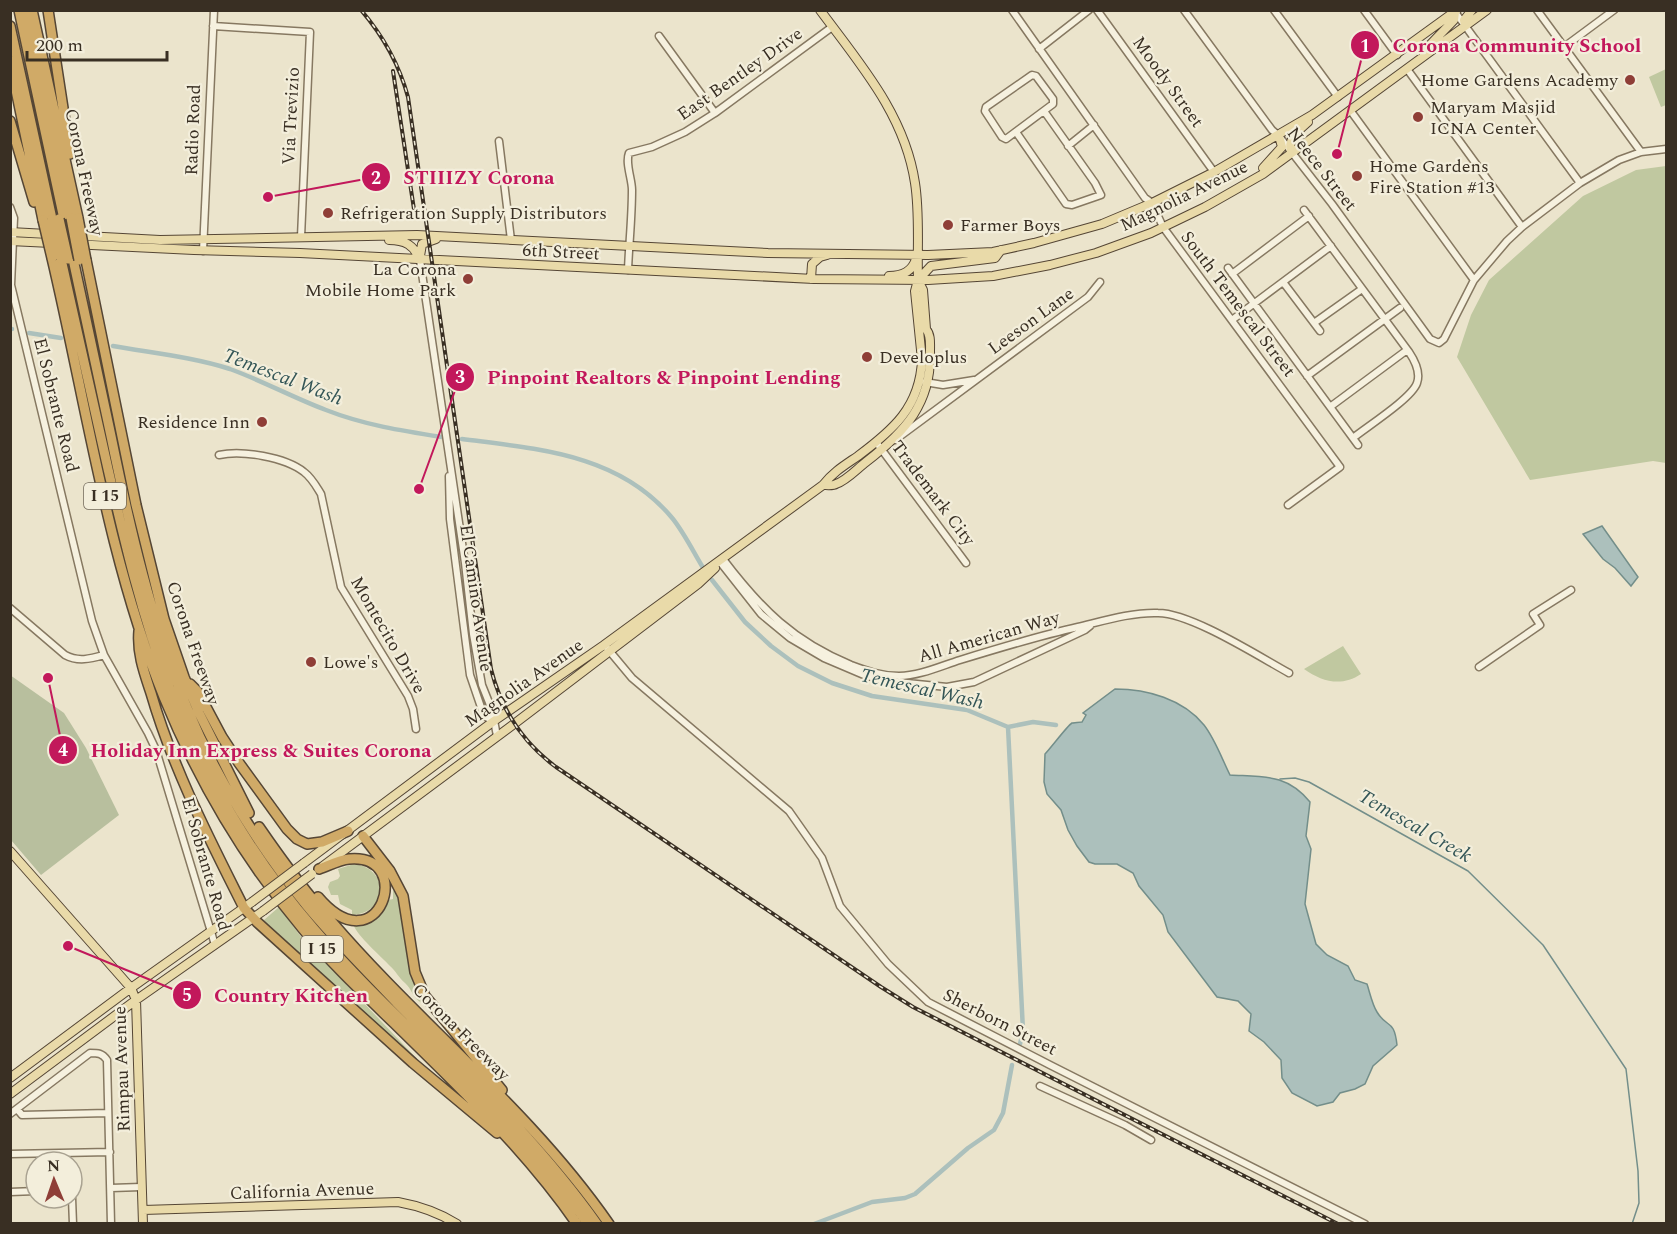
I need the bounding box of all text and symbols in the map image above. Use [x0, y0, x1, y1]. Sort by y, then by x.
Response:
street label: East Bentley Drive [672, 21, 808, 127]
scale bar [27, 24, 166, 62]
callout: Corona Community School [1350, 26, 1653, 64]
street label: Moody Street [1126, 31, 1210, 133]
text: Corona Community School [1393, 31, 1641, 61]
text: 200 m [36, 32, 83, 59]
text: 1 [1360, 33, 1370, 60]
street label: Via Trevizio [275, 66, 307, 166]
place label: Home Gardens Academy [1420, 67, 1619, 94]
marker: Home Gardens Academy [1623, 73, 1637, 87]
street label: Radio Road [178, 84, 208, 176]
place label: Maryam Masjid ICNA Center [1430, 94, 1556, 142]
street label: Corona Freeway [57, 106, 111, 239]
marker: Maryam Masjid ICNA Center [1411, 110, 1425, 124]
street label: Neece Street [1280, 121, 1364, 217]
street label: Magnolia Avenue [1115, 153, 1253, 239]
place label: Home Gardens Fire Station #13 [1369, 153, 1494, 201]
callout: STIIIZY Corona [361, 158, 566, 196]
text: STIIIZY Corona [403, 163, 555, 193]
text: 2 [371, 165, 381, 192]
marker: Home Gardens Fire Station #13 [1350, 169, 1364, 183]
place label: Refrigeration Supply Distributors [340, 200, 607, 227]
marker: Refrigeration Supply Distributors [321, 206, 335, 220]
place label: Farmer Boys [960, 212, 1061, 239]
marker: Farmer Boys [941, 218, 955, 232]
street label: South Temescal Street [1174, 225, 1302, 383]
street label: 6th Street [522, 236, 600, 268]
place label: La Corona Mobile Home Park [305, 256, 456, 304]
marker: La Corona Mobile Home Park [461, 272, 475, 286]
street label: Leeson Lane [982, 281, 1080, 361]
street label: El Sobrante Road [26, 335, 86, 475]
water label: Temescal Wash [219, 340, 347, 414]
place label: Developlus [879, 344, 967, 371]
marker: Developlus [860, 350, 874, 364]
callout: Pinpoint Realtors & Pinpoint Lending [445, 358, 852, 396]
text: Pinpoint Realtors & Pinpoint Lending [487, 363, 841, 393]
text: 3 [455, 364, 465, 391]
place label: Residence Inn [137, 409, 250, 436]
marker: Residence Inn [255, 415, 269, 429]
street label: Trademark City [884, 435, 983, 553]
road number: I 15 [84, 483, 126, 509]
street label: El Camino Avenue [452, 523, 500, 673]
street label: Montecito Drive [343, 571, 433, 699]
street label: Corona Freeway [159, 577, 227, 710]
street label: All American Way [915, 604, 1064, 670]
street label: Magnolia Avenue [459, 632, 589, 734]
place label: Lowe's [323, 649, 379, 676]
marker: Lowe's [304, 655, 318, 669]
water label: Temescal Wash [857, 660, 987, 718]
callout: Holiday Inn Express & Suites Corona [48, 731, 443, 769]
text: Holiday Inn Express & Suites Corona [90, 736, 432, 766]
text: 4 [58, 737, 68, 764]
water label: Temescal Creek [1352, 781, 1478, 871]
street label: El Sobrante Road [174, 794, 238, 934]
road number: I 15 [301, 936, 343, 962]
callout: Country Kitchen [172, 976, 380, 1014]
street label: Corona Freeway [406, 977, 517, 1088]
text: Country Kitchen [214, 981, 368, 1011]
text: 5 [182, 982, 192, 1009]
street label: Sherborn Street [938, 982, 1062, 1062]
street label: Rimpau Avenue [106, 1005, 138, 1133]
north arrow [24, 1150, 84, 1210]
text: N [47, 1154, 60, 1178]
street label: California Avenue [229, 1175, 375, 1207]

